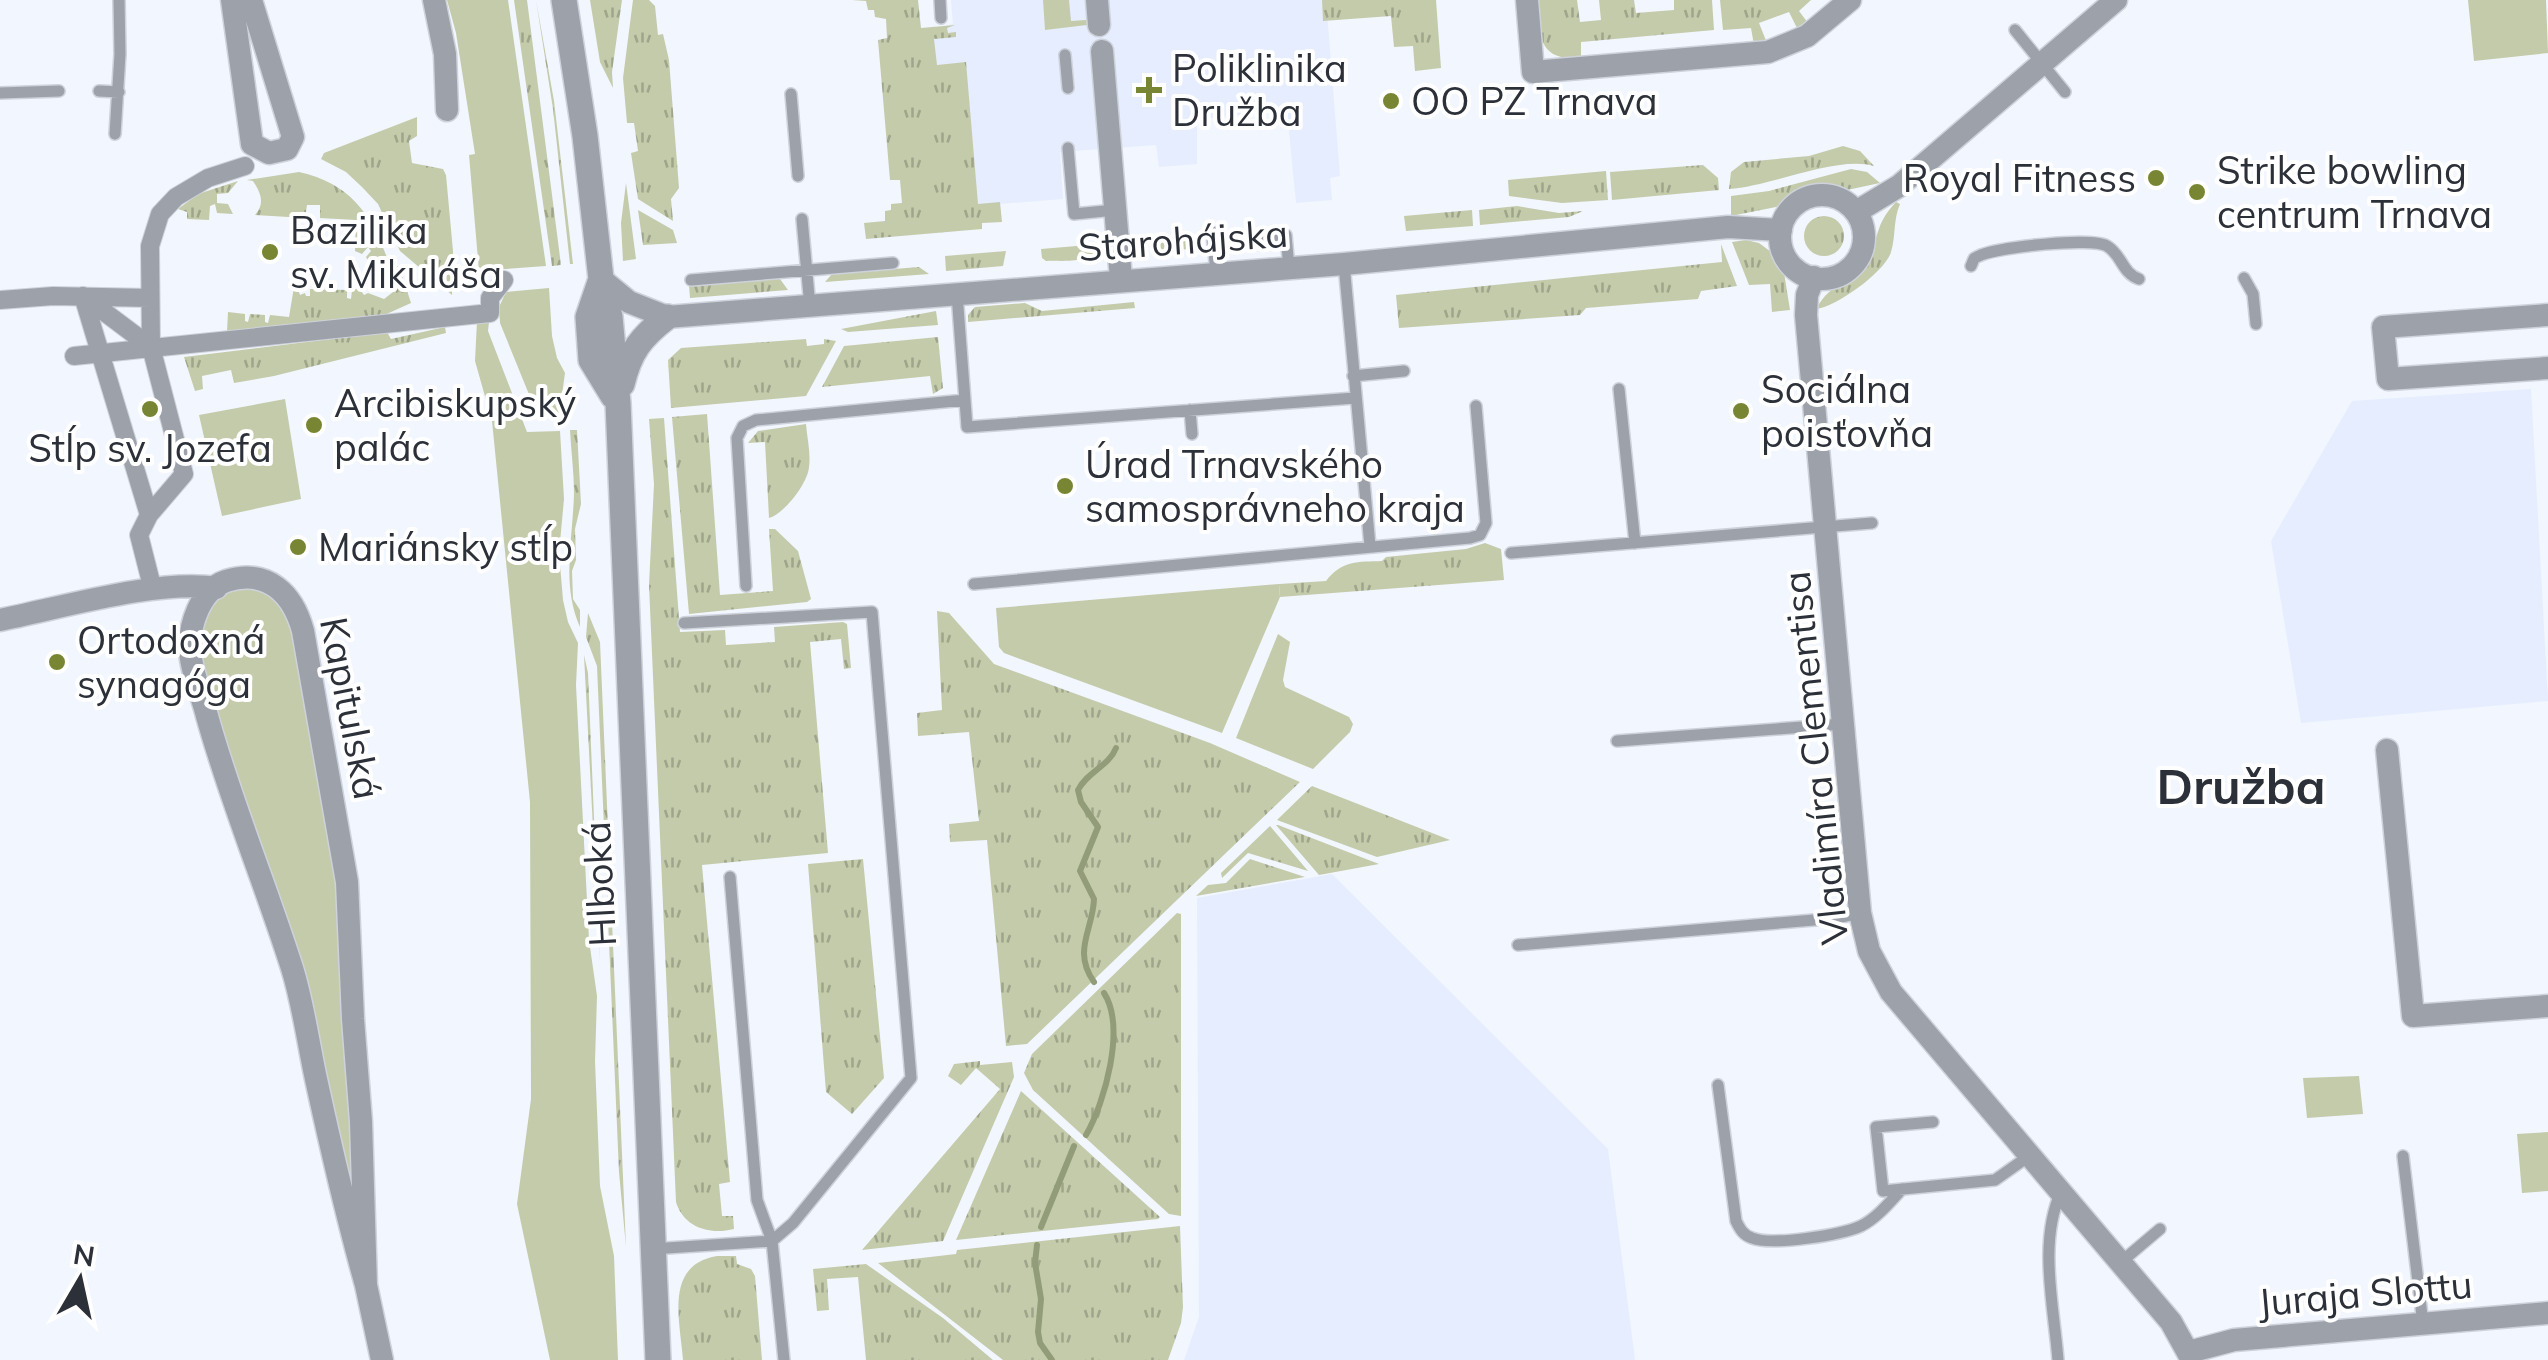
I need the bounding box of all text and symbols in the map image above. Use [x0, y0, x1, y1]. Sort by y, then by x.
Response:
place label: Poliklinika Družba [1172, 44, 1347, 136]
marker: Poliklinika Družba [1136, 77, 1162, 103]
place label: OO PZ Trnava [1411, 77, 1657, 125]
marker: OO PZ Trnava [1380, 90, 1402, 112]
place label: Strike bowling centrum Trnava [2217, 146, 2492, 238]
place label: Royal Fitness [1903, 154, 2136, 202]
marker: Royal Fitness [2145, 167, 2167, 189]
marker: Strike bowling centrum Trnava [2186, 181, 2208, 203]
place label: Bazilika sv. Mikuláša [290, 206, 502, 298]
street label: Starohájska [1077, 209, 1289, 271]
marker: Bazilika sv. Mikuláša [259, 241, 281, 263]
place label: Sociálna poisťovňa [1761, 365, 1933, 457]
place label: Arcibiskupský palác [334, 379, 576, 471]
marker: Stĺp sv. Jozefa [139, 398, 161, 420]
marker: Sociálna poisťovňa [1730, 400, 1752, 422]
marker: Arcibiskupský palác [303, 414, 325, 436]
place label: Stĺp sv. Jozefa [28, 424, 272, 472]
place label: Úrad Trnavského samosprávneho kraja [1085, 440, 1465, 532]
marker: Úrad Trnavského samosprávneho kraja [1054, 475, 1076, 497]
place label: Mariánsky stĺp [318, 523, 573, 571]
marker: Mariánsky stĺp [287, 536, 309, 558]
street label: Vladimíra Clementisa [1772, 569, 1858, 947]
street label: Kapitulská [310, 613, 392, 803]
place label: Ortodoxná synagóga [77, 616, 265, 708]
marker: Ortodoxná synagóga [46, 651, 68, 673]
district label: Družba [2157, 756, 2325, 816]
street label: Hlboká [572, 820, 626, 948]
north arrow [30, 1230, 130, 1330]
text: N [71, 1236, 97, 1274]
street label: Juraja Slottu [2256, 1260, 2474, 1326]

